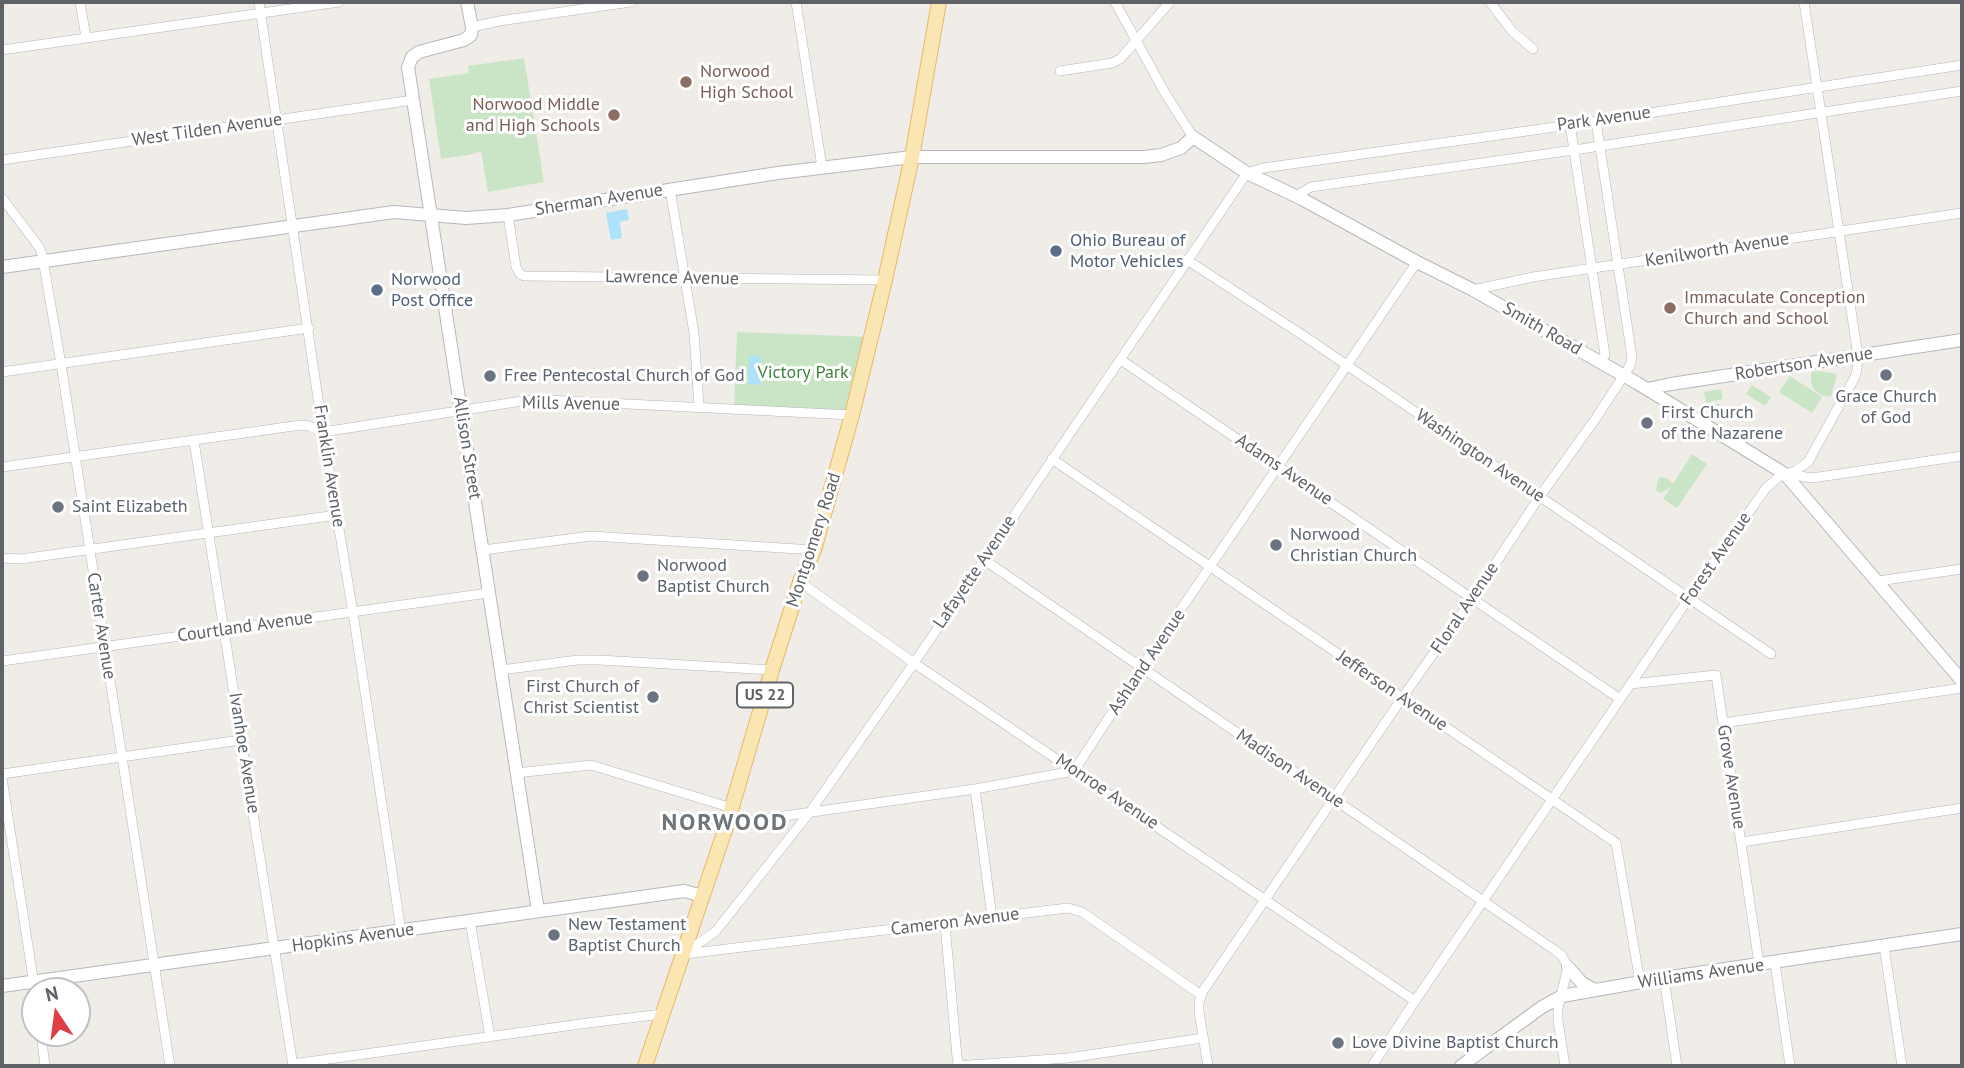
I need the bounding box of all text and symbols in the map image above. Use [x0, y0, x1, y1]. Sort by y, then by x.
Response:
place label: Norwood High School [700, 61, 793, 104]
marker: Norwood High School [678, 74, 694, 90]
place label: Norwood Middle and High Schools [466, 94, 600, 136]
street label: Park Avenue [1556, 102, 1652, 136]
marker: Norwood Middle and High Schools [606, 107, 622, 123]
street label: West Tilden Avenue [130, 109, 284, 151]
street label: Sherman Avenue [534, 179, 664, 221]
street label: Kenilworth Avenue [1643, 228, 1791, 272]
place label: Ohio Bureau of Motor Vehicles [1070, 230, 1186, 272]
marker: Ohio Bureau of Motor Vehicles [1048, 243, 1064, 259]
street label: Lawrence Avenue [605, 266, 739, 290]
place label: Norwood Post Office [391, 269, 473, 312]
marker: Norwood Post Office [369, 282, 385, 298]
place label: Immaculate Conception Church and School [1684, 287, 1865, 330]
street label: Smith Road [1499, 298, 1585, 360]
marker: Immaculate Conception Church and School [1662, 300, 1678, 316]
street label: Robertson Avenue [1734, 342, 1874, 386]
park label: Victory Park [757, 362, 849, 384]
place label: Free Pentecostal Church of God [504, 365, 745, 387]
marker: Grace Church of God [1878, 367, 1894, 383]
marker: Free Pentecostal Church of God [482, 368, 498, 384]
place label: Grace Church of God [1835, 386, 1937, 428]
street label: Mills Avenue [522, 392, 620, 416]
street label: Allison Street [448, 395, 486, 501]
place label: First Church of the Nazarene [1661, 402, 1783, 444]
street label: Franklin Avenue [309, 403, 349, 529]
street label: Washington Avenue [1411, 405, 1549, 507]
marker: First Church of the Nazarene [1639, 415, 1655, 431]
street label: Adams Avenue [1231, 430, 1337, 510]
street label: Montgomery Road [782, 470, 846, 610]
place label: Saint Elizabeth [72, 496, 188, 518]
marker: Saint Elizabeth [50, 499, 66, 515]
street label: Forest Avenue [1676, 508, 1756, 610]
street label: Lafayette Avenue [929, 511, 1021, 633]
place label: Norwood Christian Church [1290, 524, 1417, 566]
marker: Norwood Christian Church [1268, 537, 1284, 553]
place label: Norwood Baptist Church [657, 555, 769, 598]
street label: Floral Avenue [1427, 558, 1503, 658]
marker: Norwood Baptist Church [635, 568, 651, 584]
street label: Carter Avenue [82, 571, 120, 681]
street label: Ashland Avenue [1104, 605, 1190, 719]
street label: Courtland Avenue [176, 607, 314, 647]
street label: Jefferson Avenue [1332, 646, 1452, 736]
place label: First Church of Christ Scientist [523, 676, 639, 718]
road number: US 22 [737, 682, 793, 708]
marker: First Church of Christ Scientist [645, 689, 661, 705]
street label: Ivanhoe Avenue [224, 691, 264, 815]
street label: Grove Avenue [1712, 723, 1750, 831]
street label: Madison Avenue [1232, 725, 1348, 813]
street label: Monroe Avenue [1051, 750, 1163, 834]
district label: NORWOOD [662, 809, 788, 837]
street label: Cameron Avenue [890, 903, 1020, 941]
place label: New Testament Baptist Church [568, 914, 686, 956]
street label: Hopkins Avenue [290, 919, 416, 957]
marker: New Testament Baptist Church [546, 927, 562, 943]
street label: Williams Avenue [1637, 954, 1765, 994]
north arrow [21, 977, 91, 1047]
text: N [43, 980, 60, 1007]
place label: Love Divine Baptist Church [1352, 1032, 1558, 1054]
marker: Love Divine Baptist Church [1330, 1035, 1346, 1051]

